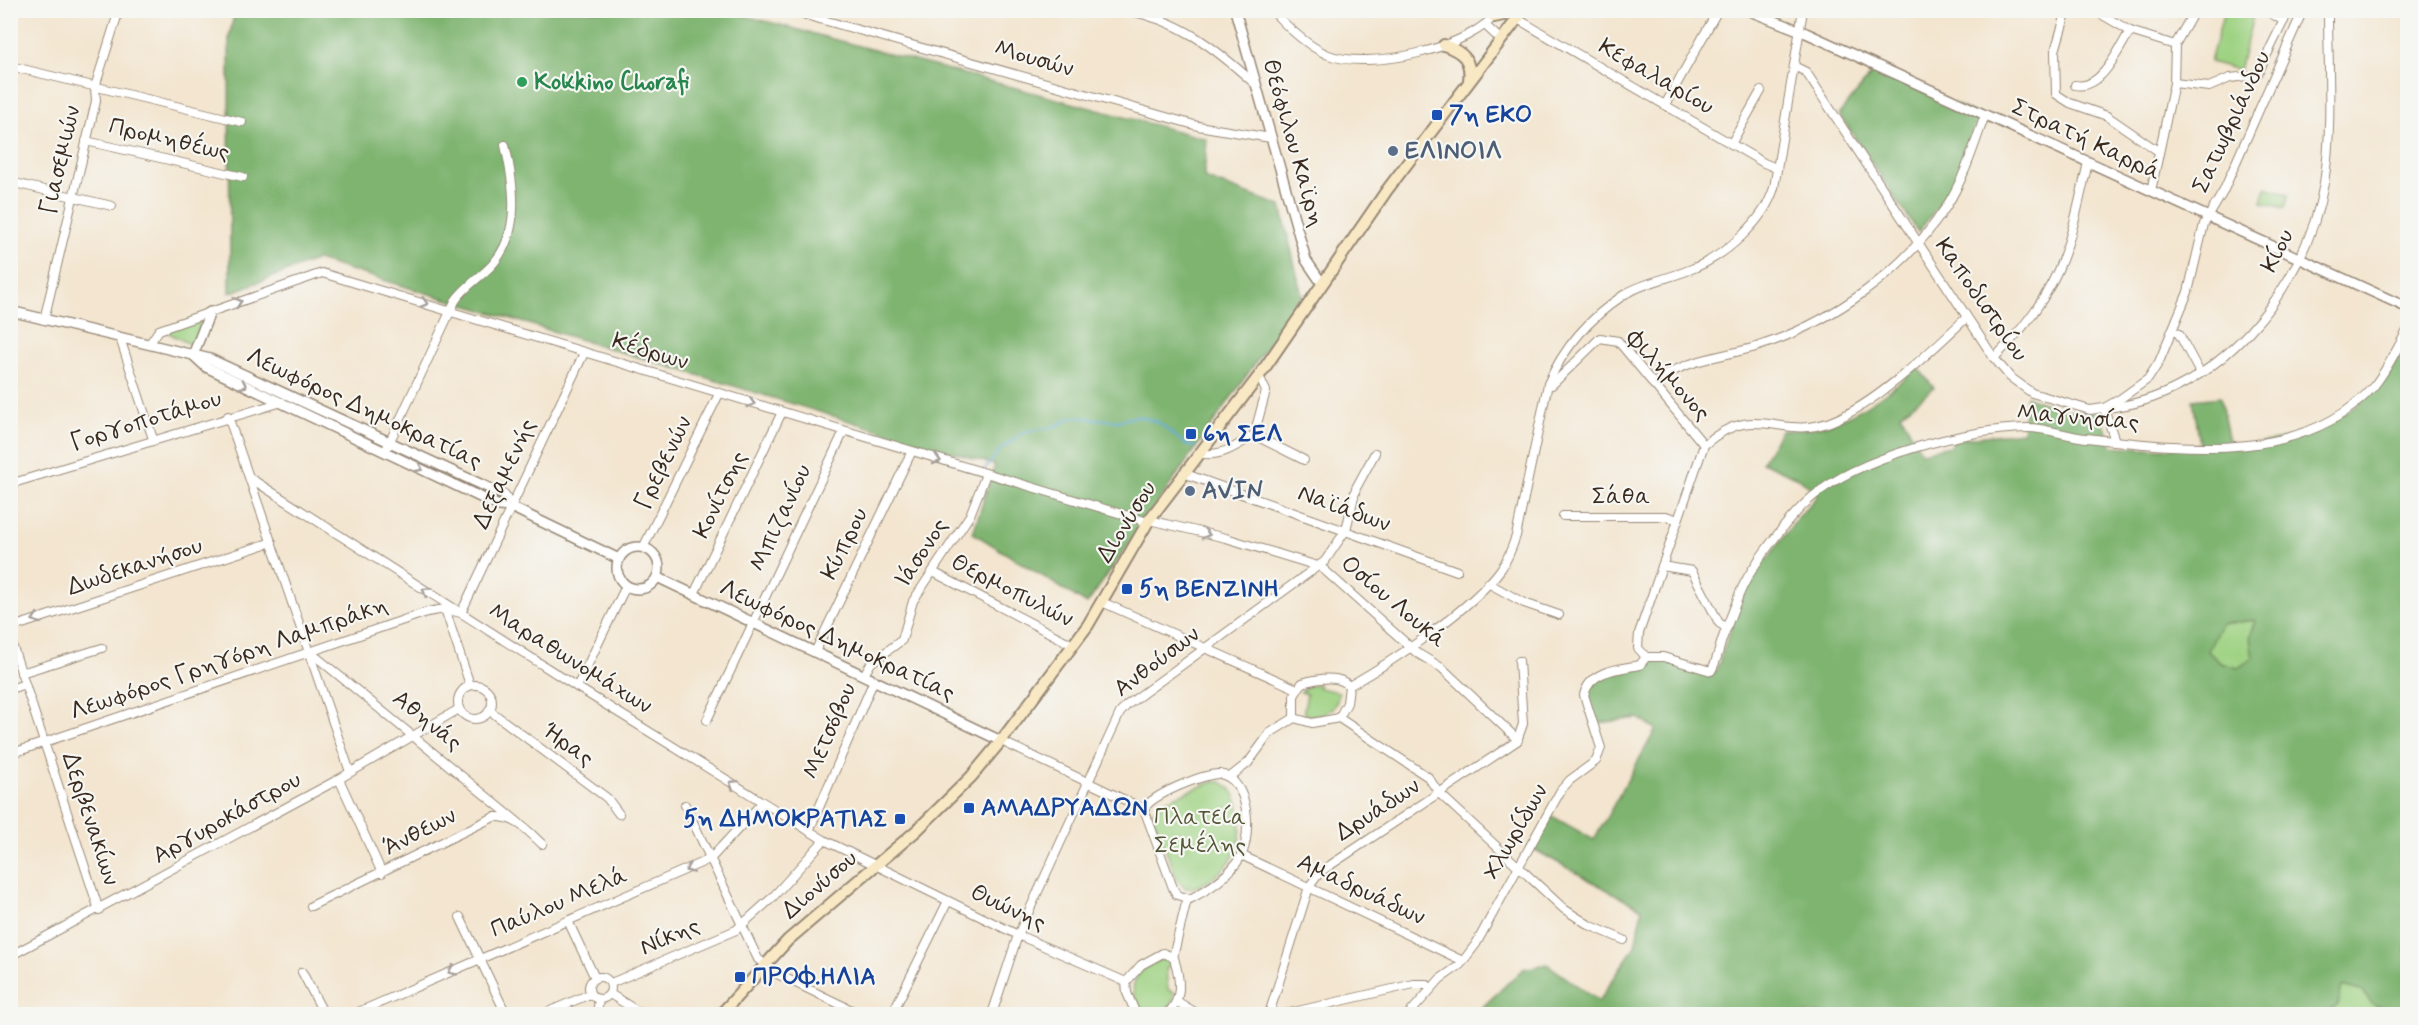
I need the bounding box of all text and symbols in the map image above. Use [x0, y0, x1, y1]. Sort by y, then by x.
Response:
street label: Κεφαλαρίου [1593, 31, 1720, 123]
street label: Μουσών [991, 33, 1077, 85]
street label: Σατωβριάνδου [2185, 46, 2279, 198]
street label: Θεόφιλου Καϊρη [1254, 56, 1332, 230]
place label: Kokkino Chorafi [534, 67, 690, 98]
marker: Kokkino Chorafi [515, 75, 529, 89]
street label: Στρατή Καρρά [2006, 92, 2166, 188]
place label: 7η ΕΚΟ [1449, 100, 1532, 131]
street label: Γιασεμιών [33, 103, 89, 217]
marker: 7η ΕΚΟ [1430, 108, 1444, 122]
street label: Προμηθέως [106, 110, 233, 169]
place label: ΕΛΙΝΟΙΛ [1405, 136, 1501, 167]
marker: ΕΛΙΝΟΙΛ [1386, 144, 1400, 158]
street label: Κίου [2254, 224, 2302, 278]
street label: Καποδιστρίου [1927, 232, 2035, 368]
one-way arrow [418, 296, 429, 308]
one-way arrow [232, 297, 243, 310]
street label: Φιλήμονος [1618, 323, 1717, 428]
street label: Κέδρων [608, 325, 692, 378]
street label: Λεωφόρος Δημοκρατίας [241, 341, 487, 477]
one-way arrow [237, 377, 248, 389]
street label: Γοργοποτάμου [67, 383, 226, 459]
one-way arrow [745, 396, 756, 408]
street label: Μαγνησίας [2016, 397, 2140, 439]
street label: Γρεβενών [628, 411, 700, 515]
street label: Δεξαμενής [466, 414, 544, 534]
place label: 6η ΣΕΛ [1203, 419, 1282, 450]
marker: 6η ΣΕΛ [1184, 427, 1198, 441]
street label: Κονίτσης [686, 446, 756, 544]
one-way arrow [932, 453, 942, 466]
street label: Μπιζανίου [743, 459, 819, 577]
one-way arrow [413, 461, 424, 473]
street label: Διονύσου [1090, 475, 1164, 569]
place label: AVIN [1202, 476, 1263, 507]
street label: Ναϊάδων [1293, 478, 1395, 540]
street label: Σάθα [1592, 481, 1650, 512]
marker: AVIN [1183, 484, 1197, 498]
street label: Κύπρου [814, 503, 876, 585]
street label: Ιάσονος [888, 512, 956, 594]
one-way arrow [1201, 526, 1211, 539]
street label: Δωδεκανήσου [63, 530, 207, 603]
street label: Θερμοπυλών [945, 547, 1079, 635]
street label: Οσίου Λουκά [1334, 549, 1452, 655]
street label: Λεωφόρος Δημοκρατίας [714, 573, 960, 709]
place label: 5η ΒΕΝΖΙΝΗ [1139, 574, 1279, 605]
marker: 5η ΒΕΝΖΙΝΗ [1120, 582, 1134, 596]
one-way arrow [421, 587, 432, 598]
street label: Λεωφόρος Γρηγόρη Λαμπράκη [66, 590, 392, 728]
street label: Μαραθωνομάχων [482, 596, 658, 722]
one-way arrow [31, 612, 42, 625]
street label: Ανθούσων [1108, 619, 1206, 705]
street label: Μετσόβου [796, 678, 864, 784]
street label: Αθηνάς [386, 683, 468, 759]
street label: Ήρας [536, 716, 600, 774]
street label: Δερβενακίων [54, 749, 126, 889]
street label: Αργυροκάστρου [147, 764, 307, 872]
street label: Δρυάδων [1330, 771, 1426, 849]
street label: Χλωρίδων [1476, 778, 1556, 886]
one-way arrow [729, 780, 739, 792]
place label: ΑΜΑΔΡΥΑΔΩΝ [981, 793, 1148, 824]
street label: Άνθεων [378, 801, 462, 863]
marker: ΑΜΑΔΡΥΑΔΩΝ [962, 801, 976, 815]
park label: Πλατεία Σεμέλης [1154, 802, 1246, 861]
place label: 5η ΔΗΜΟΚΡΑΤΙΑΣ [683, 804, 888, 835]
marker: 5η ΔΗΜΟΚΡΑΤΙΑΣ [893, 812, 907, 826]
street label: Διονύσου [776, 843, 865, 926]
street label: Αμαδρυάδων [1292, 847, 1430, 933]
street label: Παύλου Μελά [486, 860, 632, 946]
one-way arrow [684, 862, 695, 874]
street label: Θυώνης [965, 877, 1051, 939]
street label: Νίκης [635, 911, 705, 963]
place label: ΠΡΟΦ.ΗΛΙΑ [752, 962, 876, 993]
one-way arrow [447, 964, 458, 976]
marker: ΠΡΟΦ.ΗΛΙΑ [733, 970, 747, 984]

